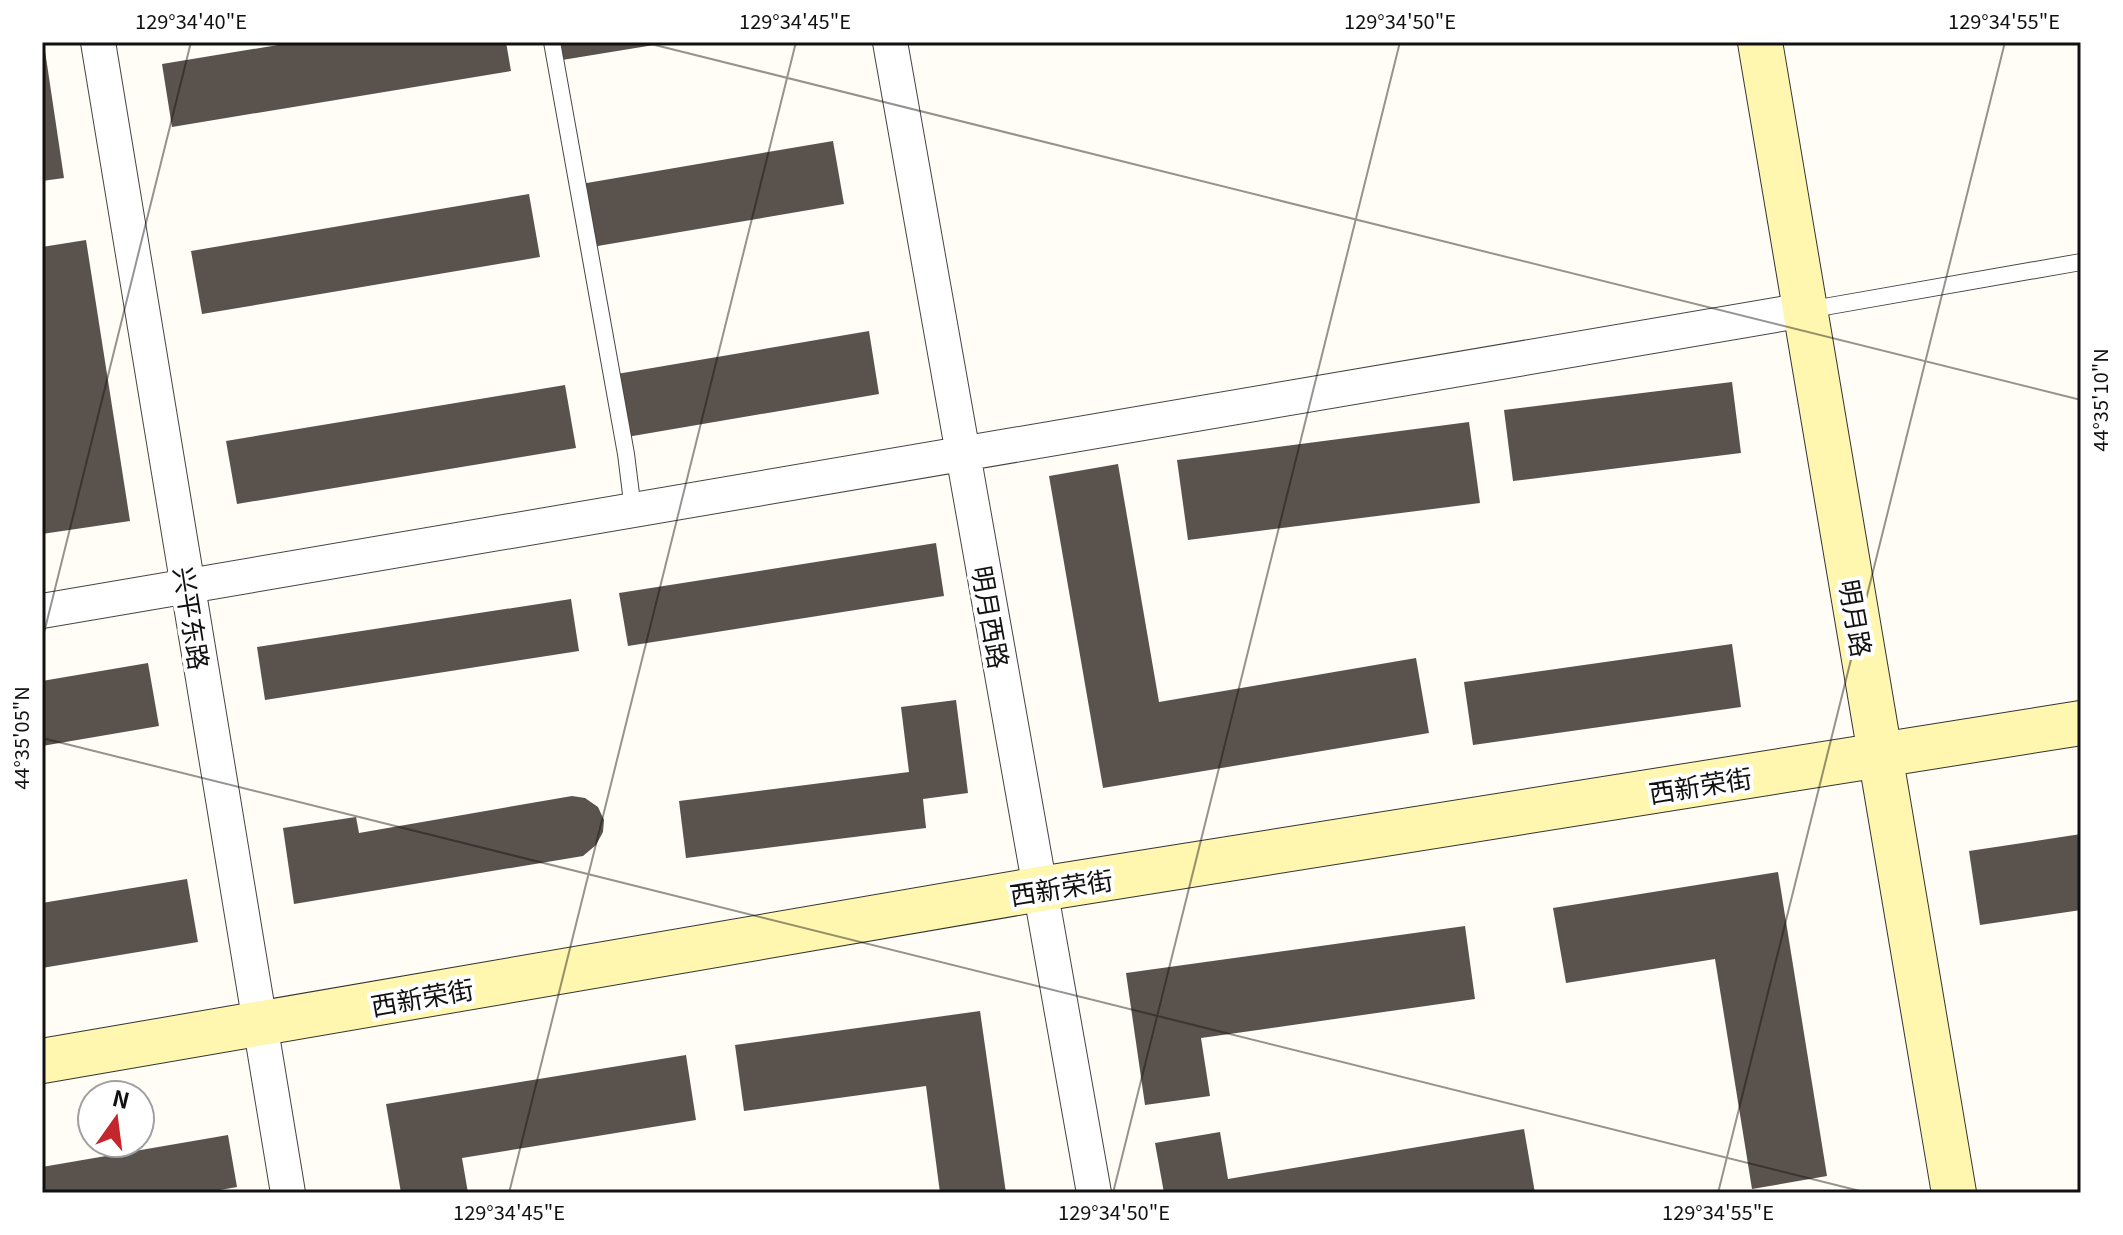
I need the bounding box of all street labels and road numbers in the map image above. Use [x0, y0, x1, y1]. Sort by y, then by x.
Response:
street label: 明月西路 [965, 563, 1019, 671]
street label: 兴平东路 [167, 564, 219, 672]
street label: 明月路 [1832, 576, 1882, 660]
street label: 西新荣街 [1646, 758, 1754, 810]
street label: 西新荣街 [1007, 860, 1115, 912]
street label: 西新荣街 [368, 969, 476, 1023]

